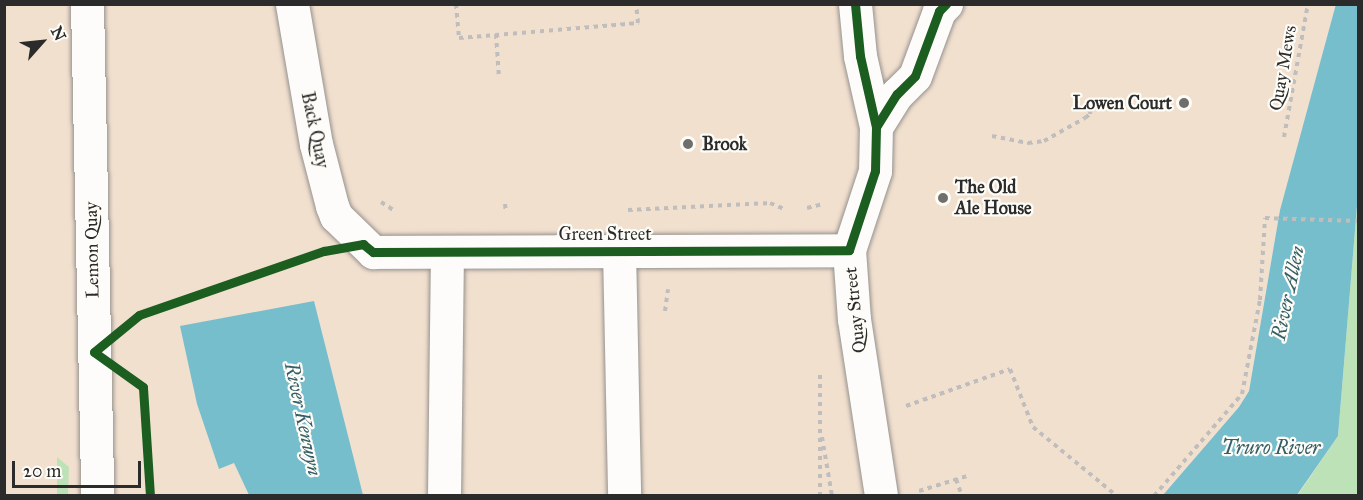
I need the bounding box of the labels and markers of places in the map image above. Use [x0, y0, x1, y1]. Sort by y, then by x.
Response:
place label: Lowen Court [1073, 92, 1172, 114]
marker: Lowen Court [1177, 96, 1191, 110]
place label: Brook [702, 133, 747, 155]
marker: Brook [679, 135, 697, 153]
place label: The Old Ale House [955, 177, 1032, 219]
marker: The Old Ale House [936, 191, 950, 205]

